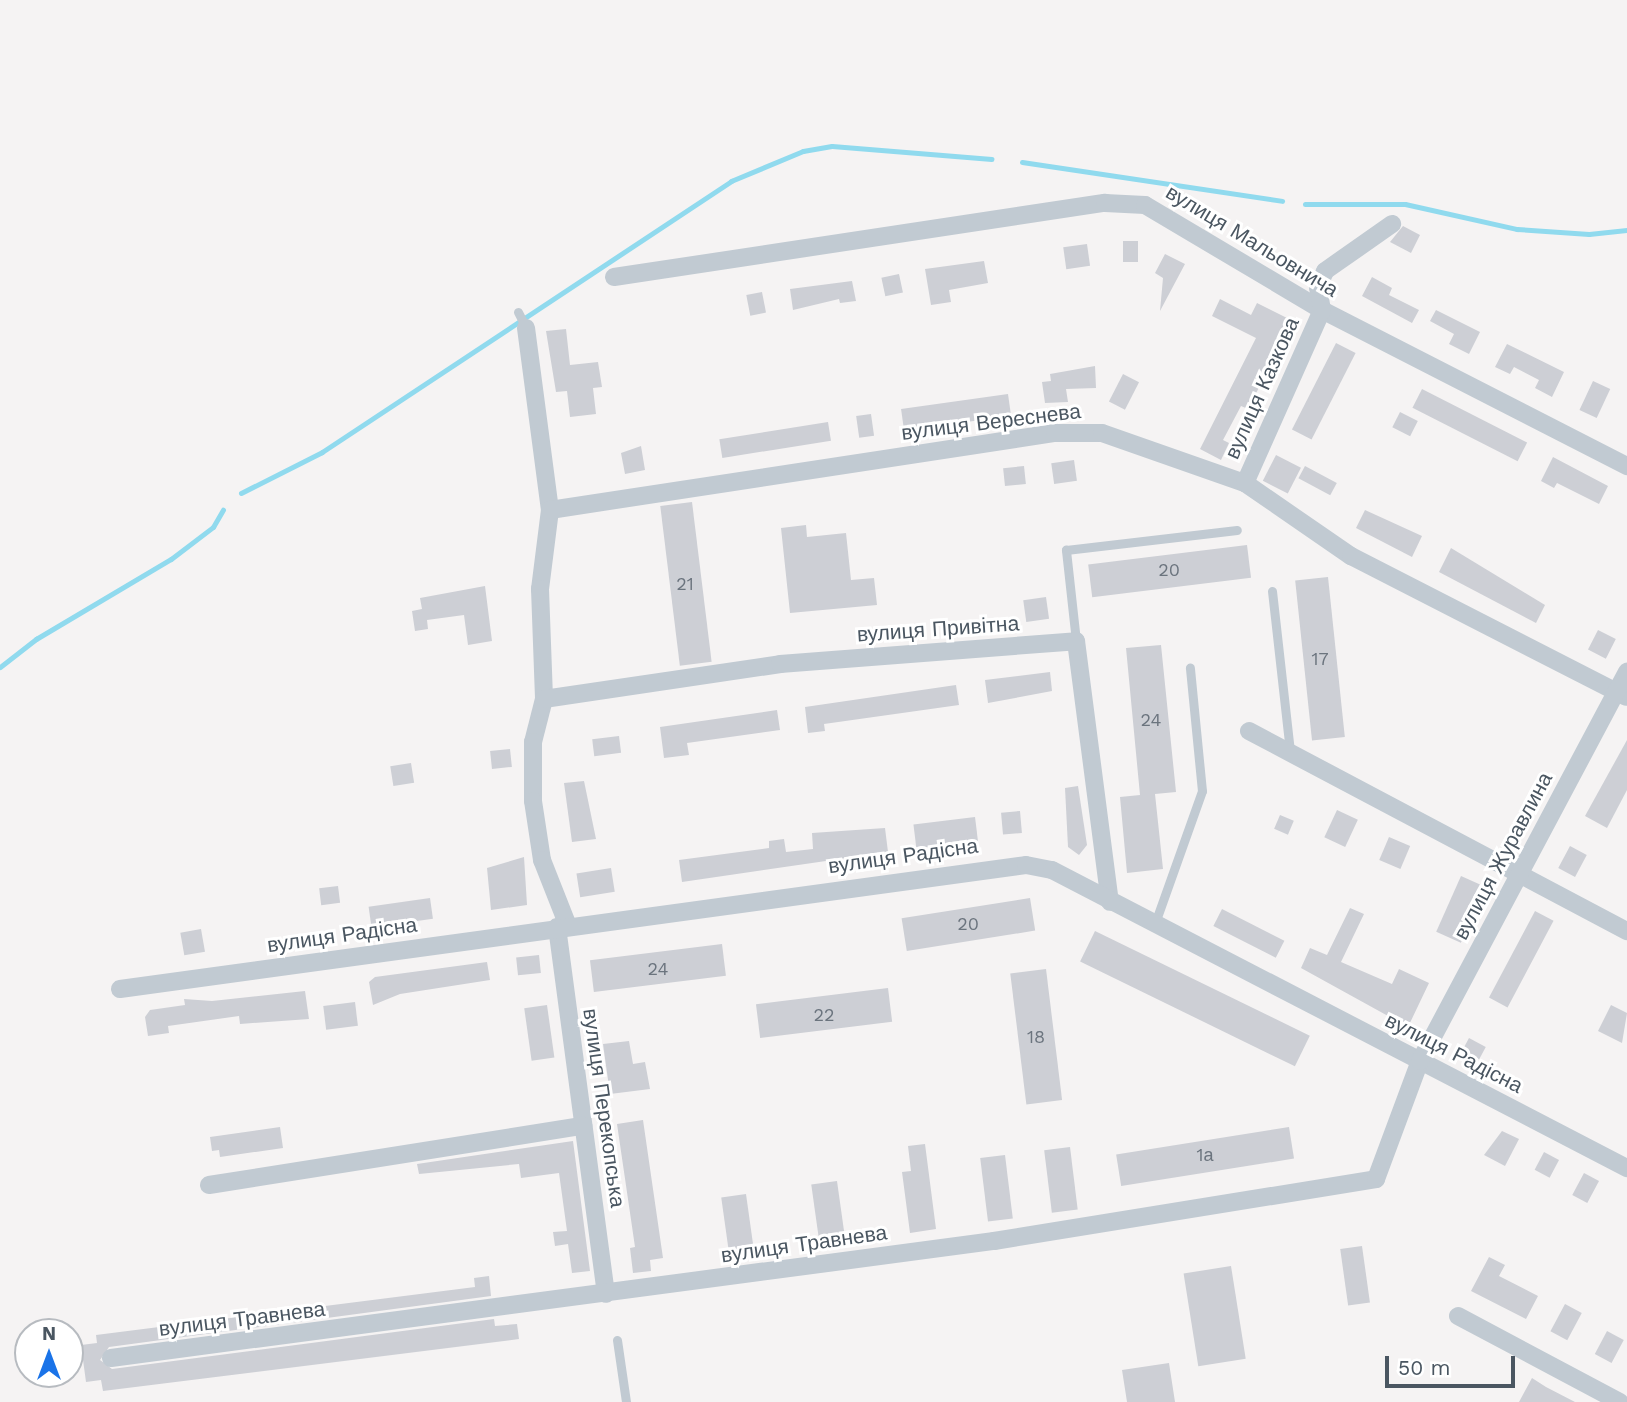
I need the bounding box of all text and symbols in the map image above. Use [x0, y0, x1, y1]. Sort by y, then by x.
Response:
street label: вулиця Мальовнича [1161, 180, 1343, 302]
street label: вулиця Казкова [1220, 313, 1304, 463]
street label: вулиця Вереснева [900, 398, 1082, 446]
house number: 20 [1158, 559, 1180, 581]
house number: 21 [676, 573, 694, 595]
street label: вулиця Привітна [856, 611, 1020, 647]
house number: 17 [1311, 648, 1329, 670]
house number: 24 [1141, 709, 1161, 731]
street label: вулиця Журавлина [1448, 768, 1558, 944]
street label: вулиця Радісна [827, 833, 979, 879]
street label: вулиця Радісна [266, 912, 418, 958]
house number: 20 [957, 913, 979, 935]
house number: 24 [648, 958, 668, 980]
house number: 22 [814, 1004, 834, 1026]
street label: вулиця Перекопська [578, 1007, 630, 1209]
street label: вулиця Радісна [1381, 1008, 1527, 1098]
house number: 18 [1027, 1026, 1045, 1048]
house number: 1а [1196, 1144, 1214, 1166]
street label: вулиця Травнева [719, 1220, 889, 1268]
street label: вулиця Травнева [157, 1296, 327, 1342]
north arrow [14, 1318, 84, 1388]
text: N [42, 1322, 56, 1345]
scale bar [1389, 1342, 1518, 1386]
text: 50 m [1398, 1355, 1450, 1380]

